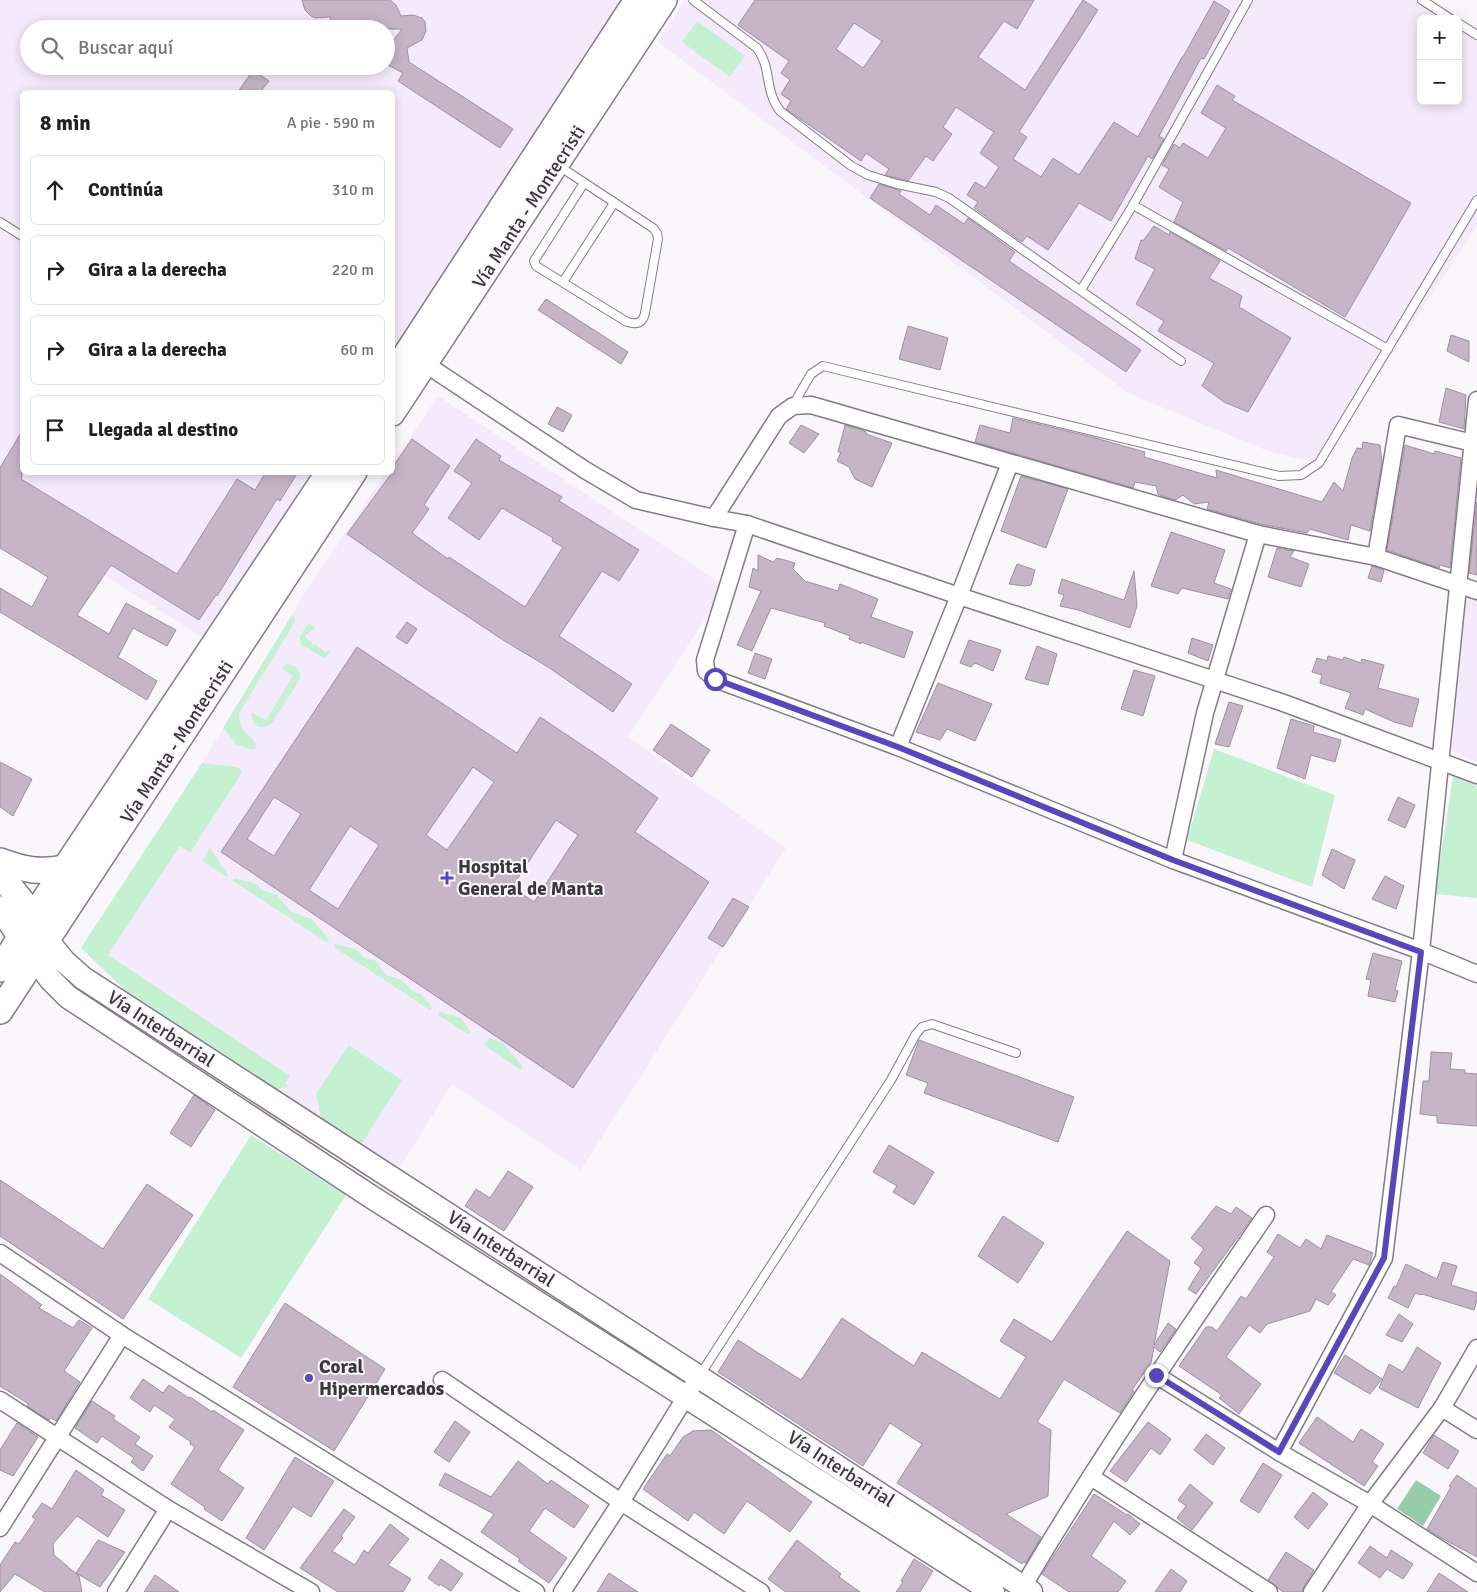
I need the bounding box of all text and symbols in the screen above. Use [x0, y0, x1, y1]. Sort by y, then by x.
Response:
map controls [1417, 15, 1462, 105]
button: + [1417, 15, 1462, 60]
search box [20, 20, 395, 75]
icon: search [38, 34, 66, 62]
text: Buscar aquí [78, 36, 173, 60]
button: − [1417, 60, 1462, 105]
text: 8 min [40, 110, 91, 136]
text: A pie · 590 m [287, 113, 375, 133]
street label: Vía Manta - Montecristi [467, 121, 591, 293]
icon: ahead [41, 176, 69, 204]
text: Continúa [88, 178, 163, 202]
text: 310 m [332, 180, 374, 200]
icon: right [41, 256, 69, 284]
text: Gira a la derecha [88, 258, 227, 282]
text: 220 m [332, 260, 374, 280]
icon: right [41, 336, 69, 364]
text: Gira a la derecha [88, 338, 227, 362]
text: 60 m [340, 340, 374, 360]
icon: arrive [41, 416, 69, 444]
text: Llegada al destino [88, 418, 238, 442]
street label: Vía Manta - Montecristi [115, 656, 239, 828]
route start [704, 668, 727, 691]
place label: Hospital General de Manta [458, 855, 604, 901]
marker: Hospital General de Manta [440, 871, 454, 885]
street label: Vía Interbarrial [103, 985, 219, 1073]
street label: Vía Interbarrial [443, 1205, 559, 1293]
place label: Coral Hipermercados [319, 1355, 444, 1401]
route end [1145, 1364, 1168, 1387]
marker: Coral Hipermercados [303, 1372, 315, 1384]
street label: Vía Interbarrial [783, 1425, 899, 1513]

